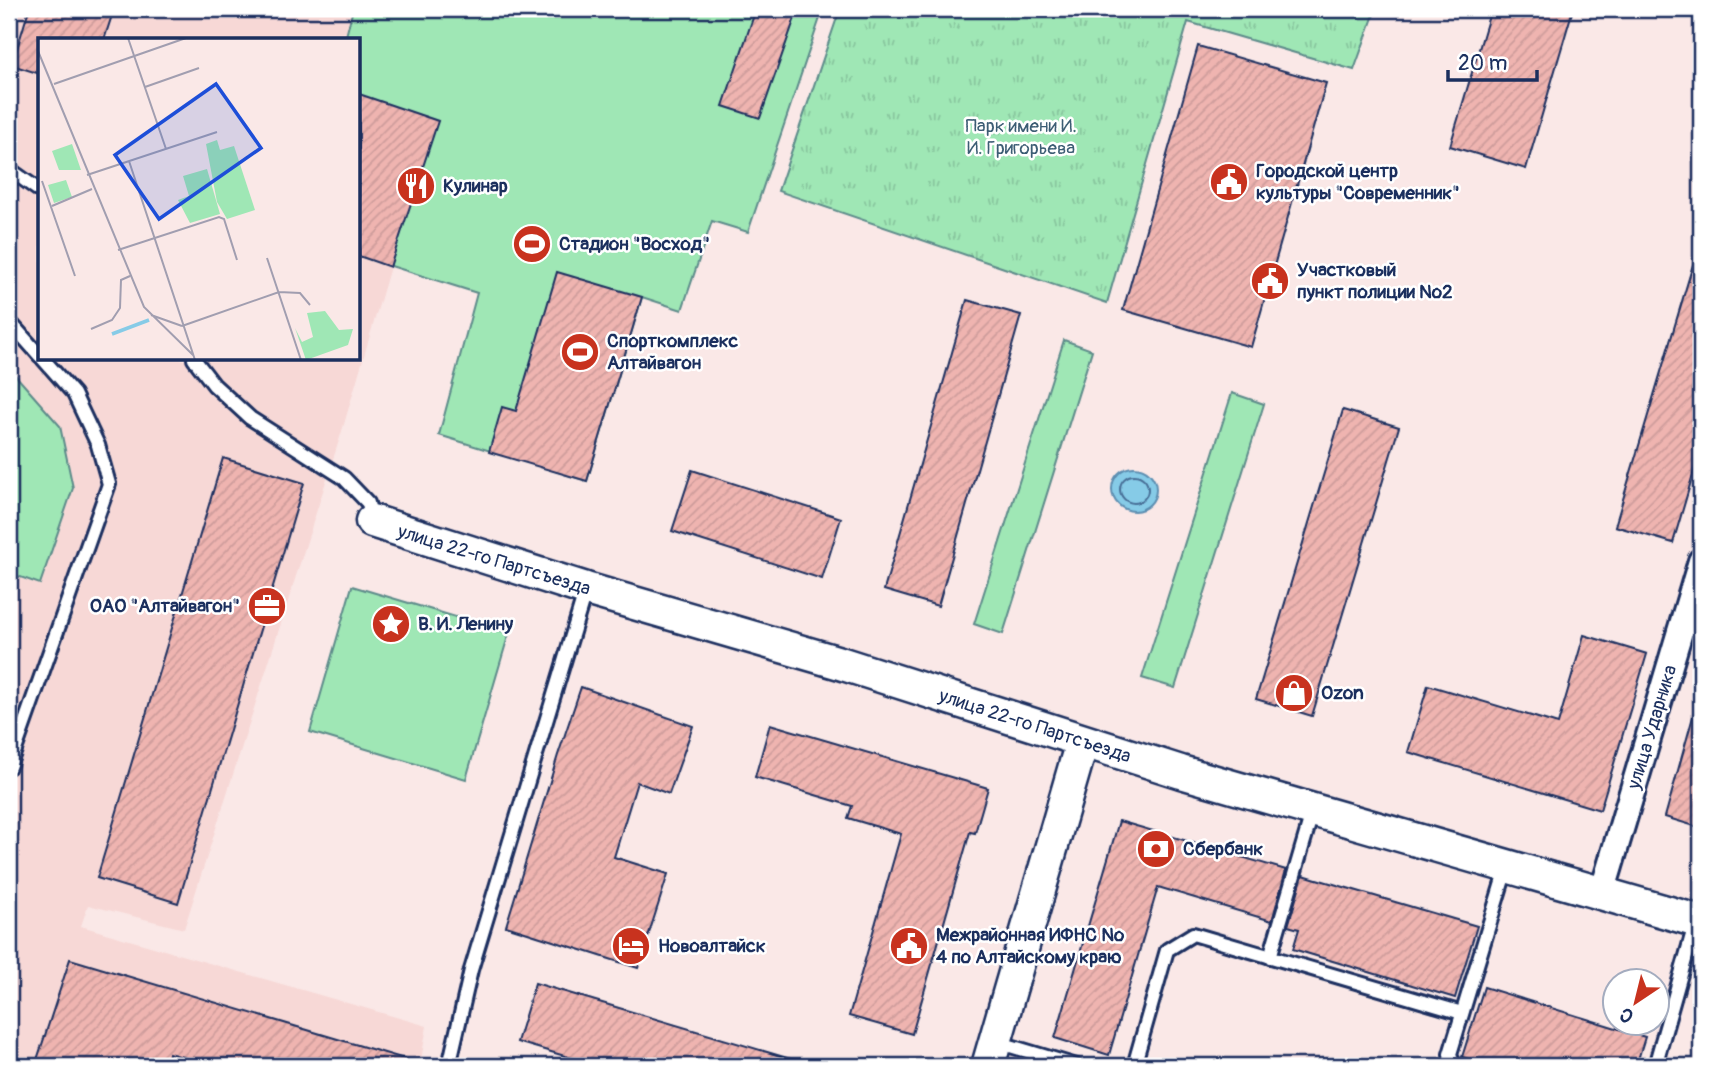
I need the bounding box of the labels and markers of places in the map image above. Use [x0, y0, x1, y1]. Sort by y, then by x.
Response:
place label: Городской центр культуры "Современник" [1256, 159, 1460, 205]
public building icon: Городской центр культуры "Современник" [1208, 161, 1250, 203]
restaurant icon: Кулинар [395, 165, 437, 207]
place label: Кулинар [443, 174, 508, 198]
sports icon: Стадион "Восход" [511, 223, 553, 265]
place label: Стадион "Восход" [559, 232, 710, 256]
place label: Участковый пункт полиции №2 [1297, 258, 1453, 304]
public building icon: Участковый пункт полиции №2 [1249, 260, 1291, 302]
place label: Спорткомплекс Алтайвагон [607, 329, 738, 375]
sports icon: Спорткомплекс Алтайвагон [559, 331, 601, 373]
office icon: ОАО "Алтайвагон" [246, 585, 288, 627]
place label: ОАО "Алтайвагон" [90, 594, 240, 618]
place icon: В. И. Ленину [370, 603, 412, 645]
place label: В. И. Ленину [418, 612, 514, 636]
shop icon: Ozon [1273, 672, 1315, 714]
place label: Ozon [1321, 681, 1364, 705]
bank icon: Сбербанк [1135, 828, 1177, 870]
place label: Сбербанк [1183, 837, 1263, 861]
place label: Межрайонная ИФНС № 4 по Алтайскому краю [936, 923, 1124, 969]
hotel icon: Новоалтайск [610, 925, 652, 967]
public building icon: Межрайонная ИФНС № 4 по Алтайскому краю [888, 925, 930, 967]
place label: Новоалтайск [658, 934, 766, 958]

